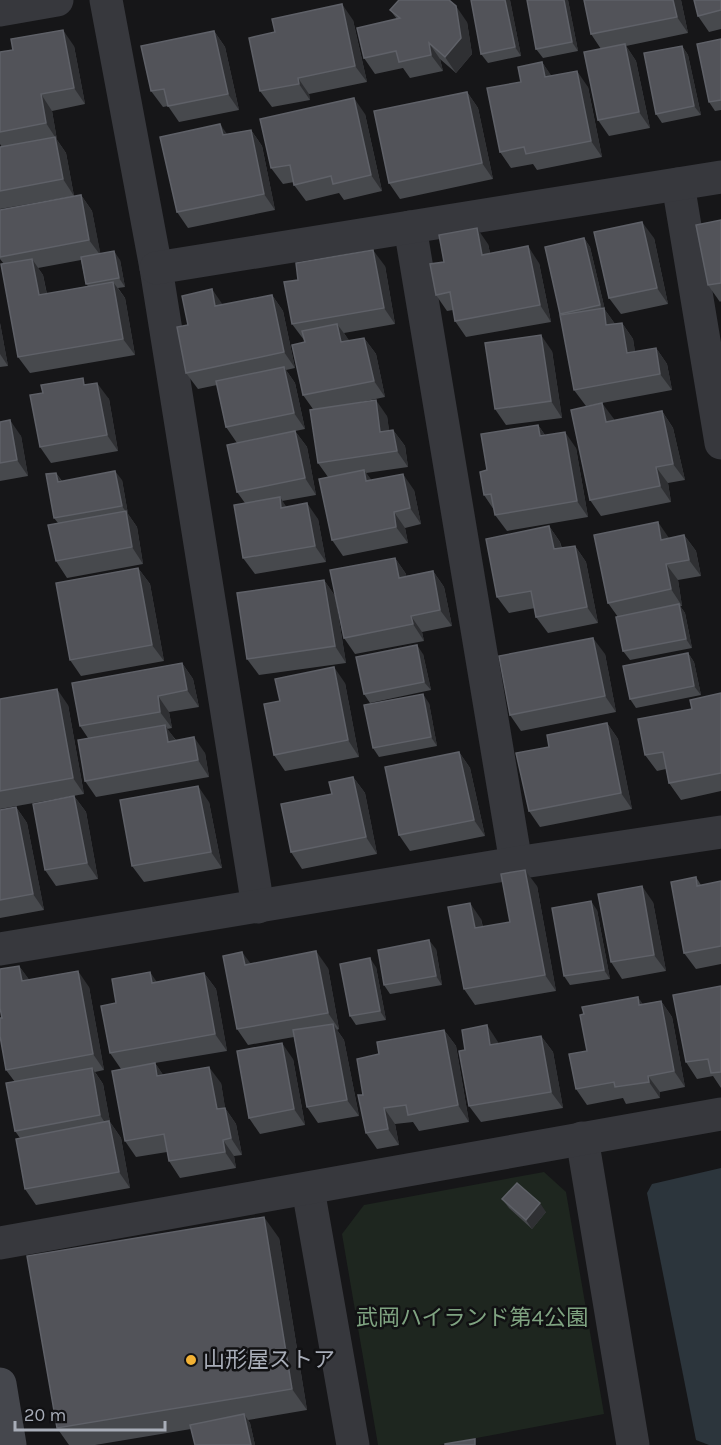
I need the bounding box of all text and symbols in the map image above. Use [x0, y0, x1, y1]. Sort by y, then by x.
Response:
park label: 武岡ハイランド第4公園 [356, 1305, 588, 1331]
place label: 山形屋ストア [203, 1347, 335, 1373]
marker: 山形屋ストア [184, 1353, 198, 1367]
scale bar [15, 1394, 165, 1432]
text: 20 m [24, 1404, 66, 1426]

